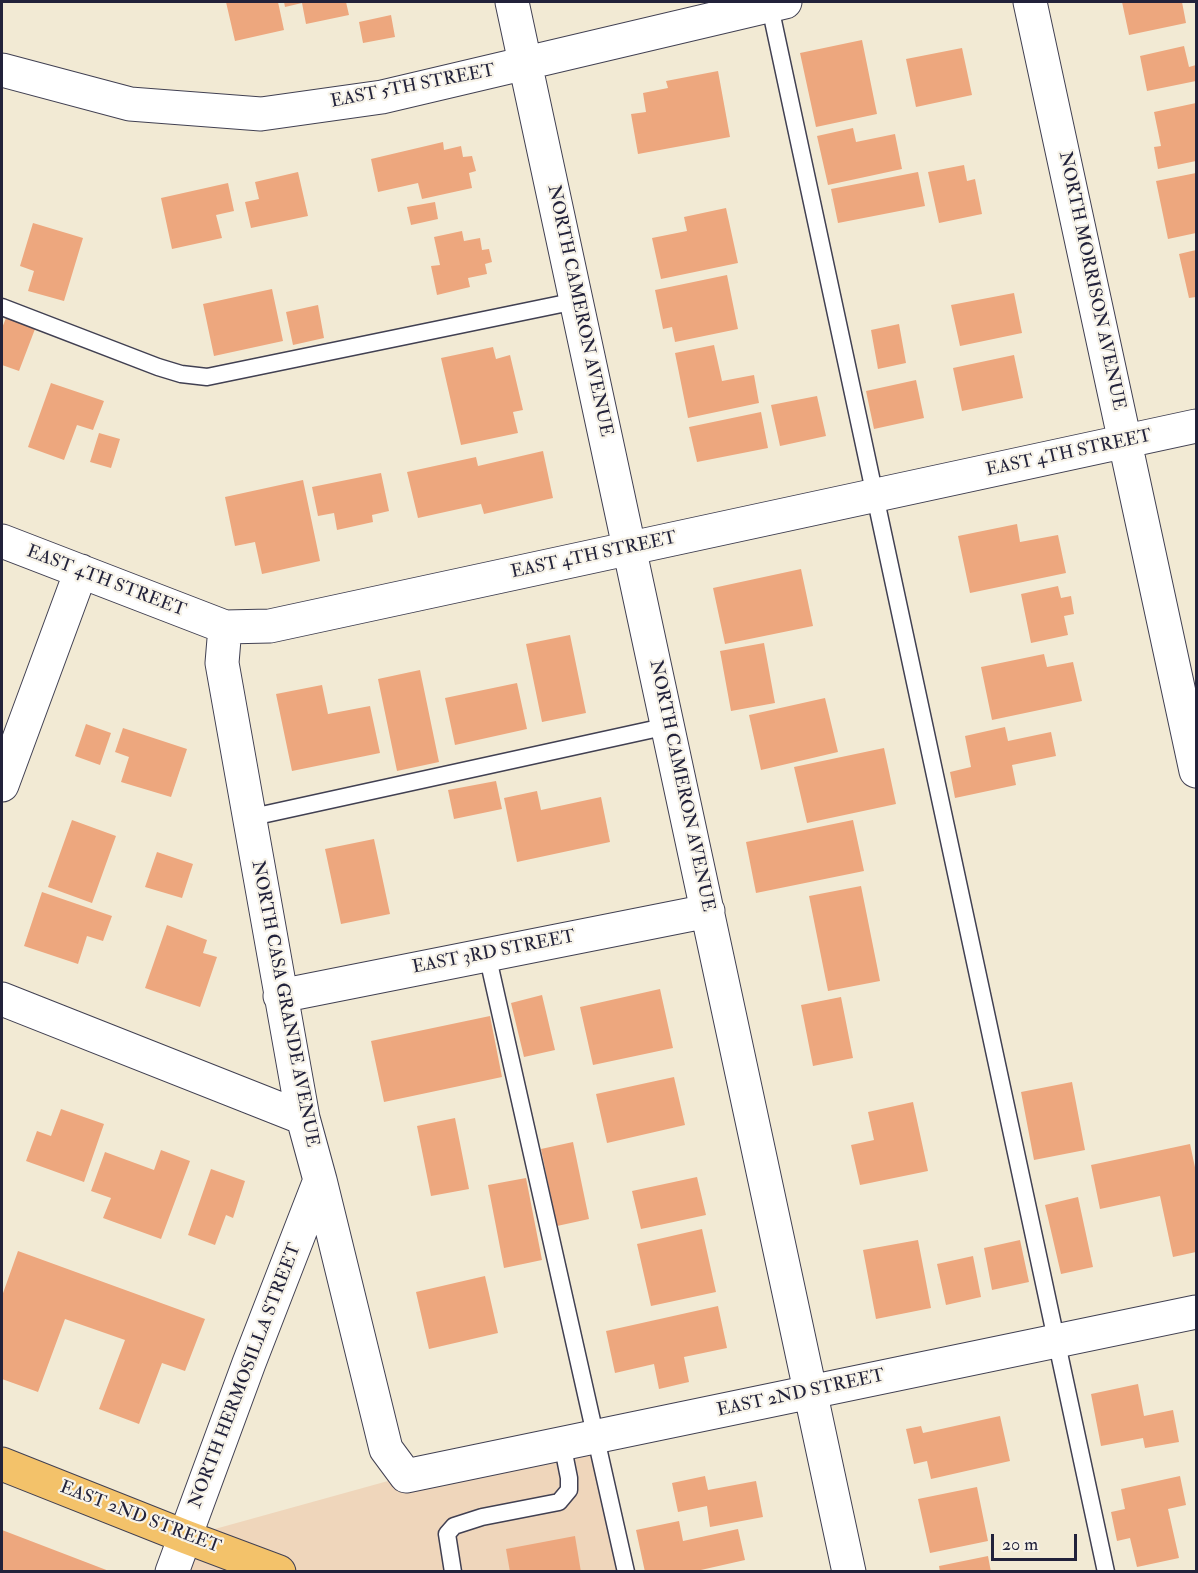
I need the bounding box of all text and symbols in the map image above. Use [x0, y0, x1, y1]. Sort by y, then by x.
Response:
street label: EAST 5TH STREET [329, 60, 497, 114]
street label: NORTH MORRISON AVENUE [1053, 150, 1129, 412]
street label: NORTH CAMERON AVENUE [542, 183, 616, 439]
street label: EAST 4TH STREET [984, 426, 1154, 482]
street label: EAST 4TH STREET [509, 528, 679, 584]
street label: EAST 4TH STREET [23, 542, 189, 622]
street label: NORTH CAMERON AVENUE [644, 658, 718, 914]
street label: NORTH CASA GRANDE AVENUE [246, 859, 322, 1149]
street label: EAST 3RD STREET [411, 927, 577, 979]
street label: NORTH HERMOSILLA STREET [185, 1241, 307, 1511]
street label: EAST 2ND STREET [715, 1366, 887, 1422]
street label: EAST 2ND STREET [56, 1477, 224, 1559]
scale bar [994, 1522, 1080, 1560]
text: 20 m [1002, 1533, 1038, 1556]

